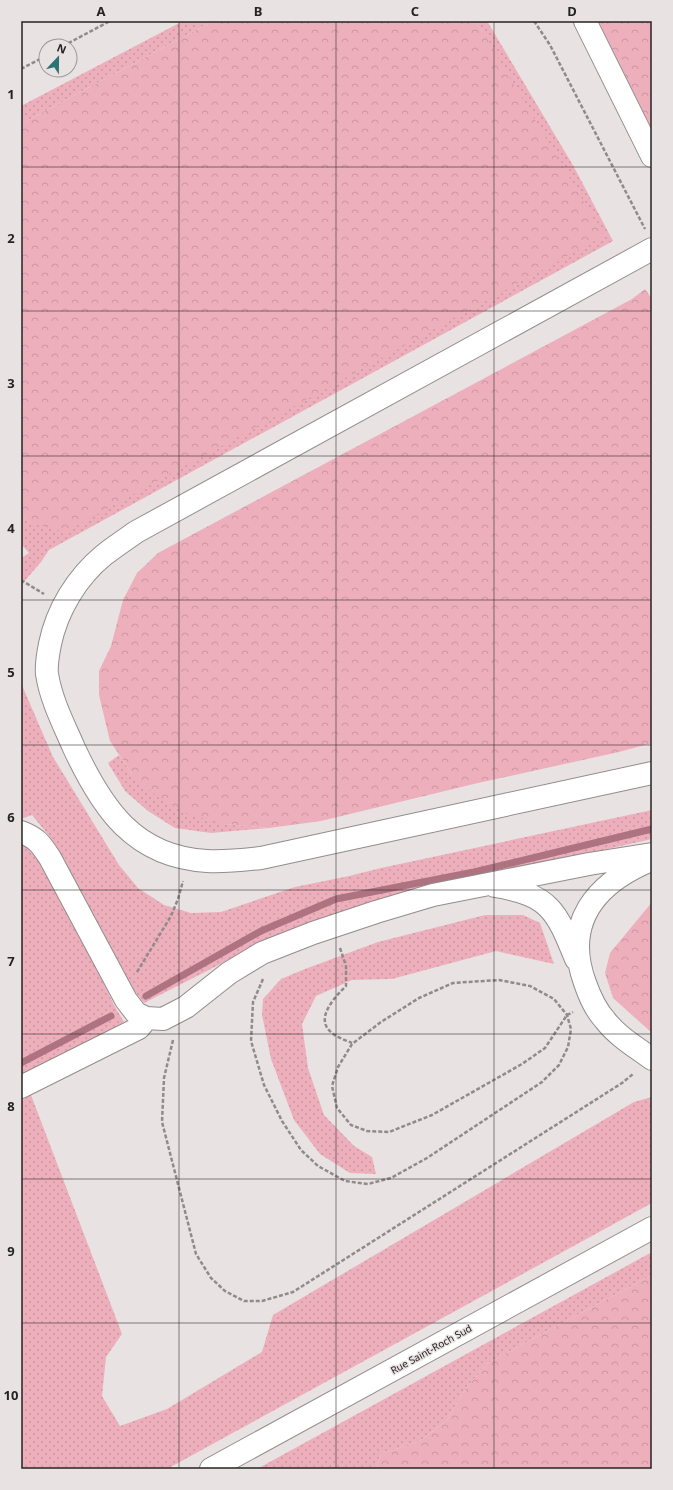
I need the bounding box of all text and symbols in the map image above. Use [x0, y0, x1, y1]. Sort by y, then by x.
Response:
text: A [97, 2, 106, 20]
text: B [254, 2, 262, 20]
text: C [411, 2, 419, 20]
text: D [567, 2, 577, 20]
north arrow [38, 38, 78, 78]
text: N [55, 40, 69, 57]
text: 1 [7, 85, 15, 103]
text: 2 [7, 229, 15, 247]
text: 3 [7, 374, 15, 392]
text: 4 [7, 519, 15, 537]
text: 5 [7, 663, 15, 681]
text: 6 [7, 808, 15, 826]
text: 7 [7, 952, 15, 970]
text: 8 [7, 1097, 15, 1115]
text: 9 [7, 1242, 15, 1260]
street label: Rue Saint-Roch Sud [388, 1321, 474, 1377]
text: 10 [4, 1386, 18, 1404]

